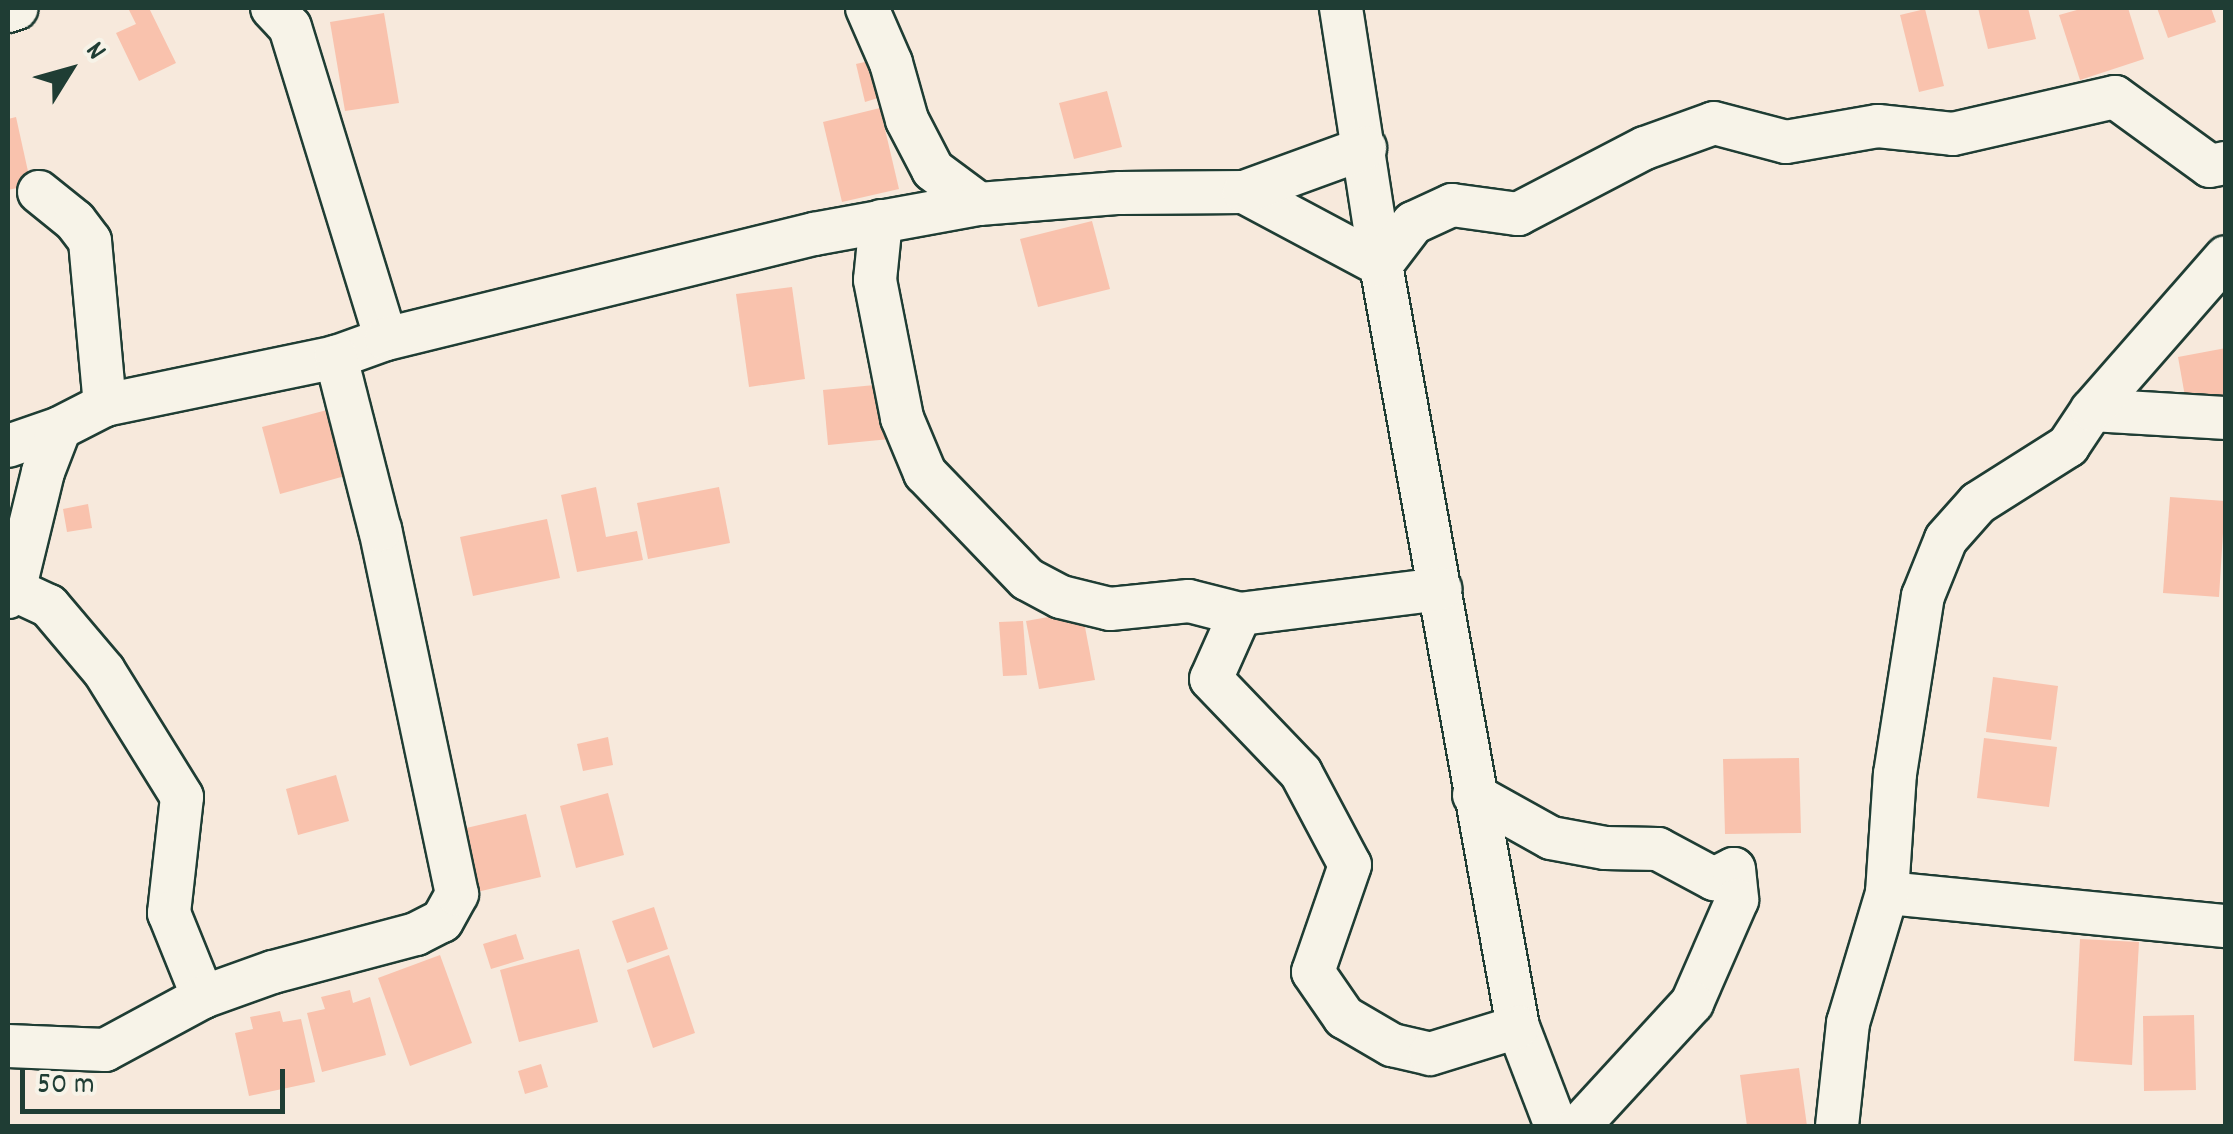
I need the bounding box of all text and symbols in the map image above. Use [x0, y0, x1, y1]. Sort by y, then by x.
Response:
north arrow [20, 20, 120, 120]
text: N [74, 34, 114, 70]
scale bar [25, 1049, 290, 1111]
text: 50 m [37, 1065, 95, 1108]

